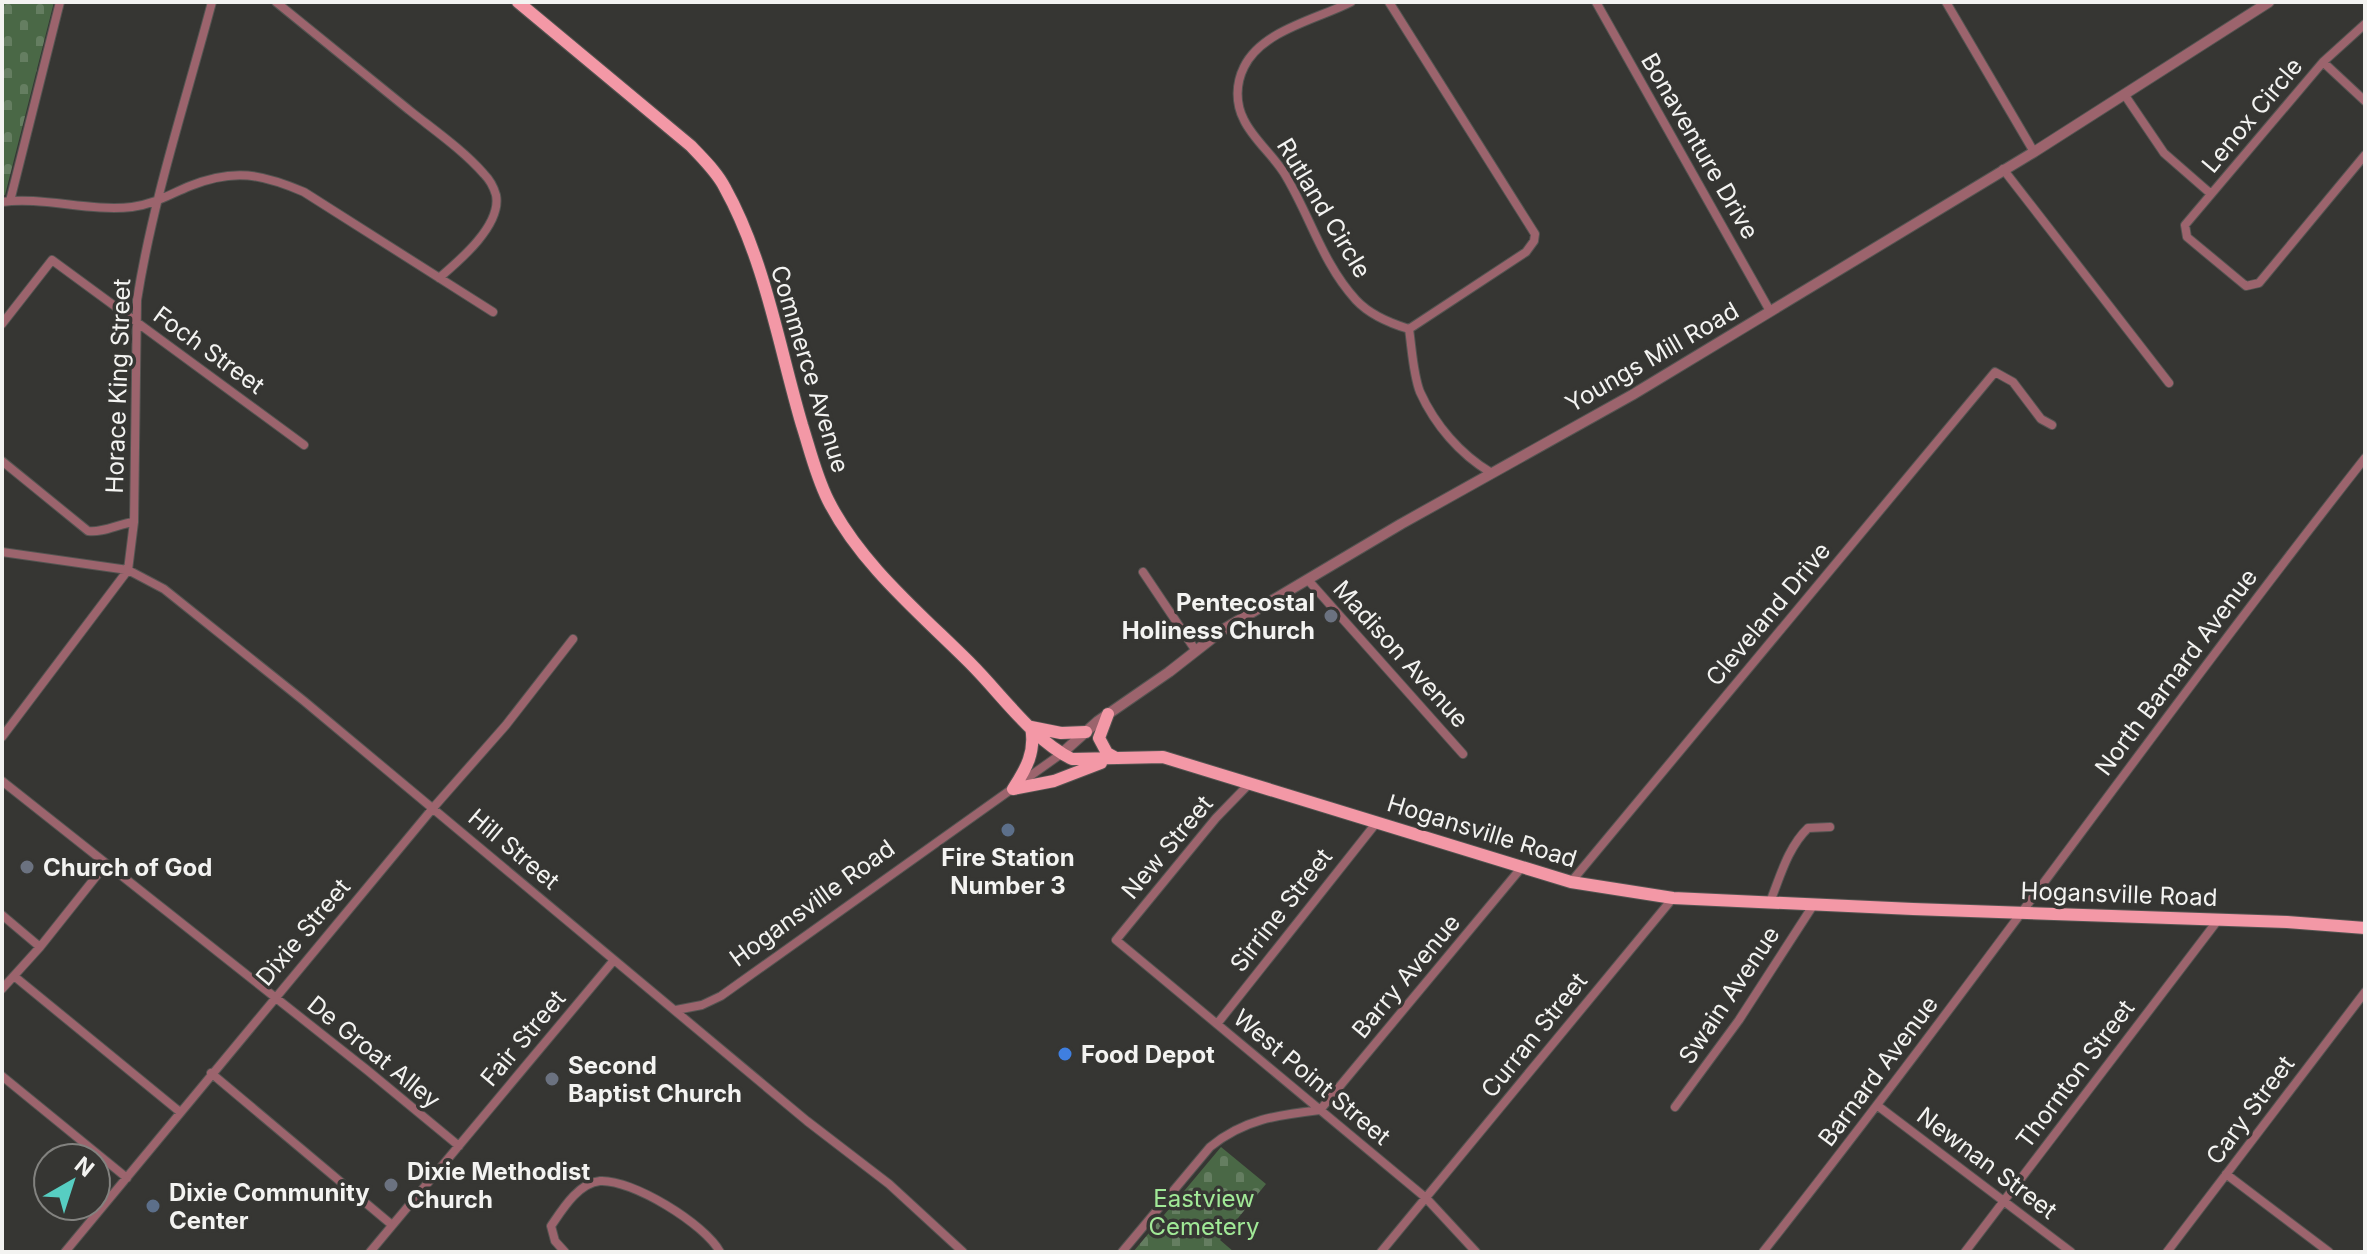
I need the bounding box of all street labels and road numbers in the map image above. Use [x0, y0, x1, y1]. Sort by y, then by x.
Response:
street label: Bonaventure Drive [1635, 48, 1765, 244]
street label: Lenox Circle [2196, 52, 2308, 178]
street label: Rutland Circle [1271, 133, 1377, 283]
street label: Commerce Avenue [765, 262, 855, 476]
street label: Horace King Street [100, 278, 136, 494]
street label: Youngs Mill Road [1560, 296, 1744, 418]
street label: Foch Street [148, 300, 270, 400]
street label: Cleveland Drive [1700, 536, 1836, 692]
street label: North Barnard Avenue [2089, 563, 2263, 781]
street label: Madison Avenue [1327, 574, 1475, 734]
street label: Hogansville Road [1384, 788, 1580, 874]
street label: New Street [1115, 789, 1219, 904]
street label: Hill Street [463, 803, 565, 895]
street label: Hogansville Road [724, 833, 900, 973]
street label: Sirrine Street [1224, 842, 1338, 977]
street label: Dixie Street [250, 873, 356, 991]
street label: Hogansville Road [2020, 876, 2218, 912]
street label: Barry Avenue [1346, 908, 1466, 1044]
street label: Swain Avenue [1672, 921, 1786, 1069]
street label: Curran Street [1475, 967, 1593, 1103]
street label: Fair Street [474, 984, 572, 1092]
street label: De Groat Alley [302, 990, 446, 1114]
street label: Barnard Avenue [1812, 990, 1944, 1152]
street label: Thornton Street [2010, 994, 2140, 1154]
street label: West Point Street [1228, 1003, 1396, 1151]
street label: Cary Street [2200, 1050, 2300, 1170]
street label: Newnan Street [1911, 1101, 2063, 1225]

